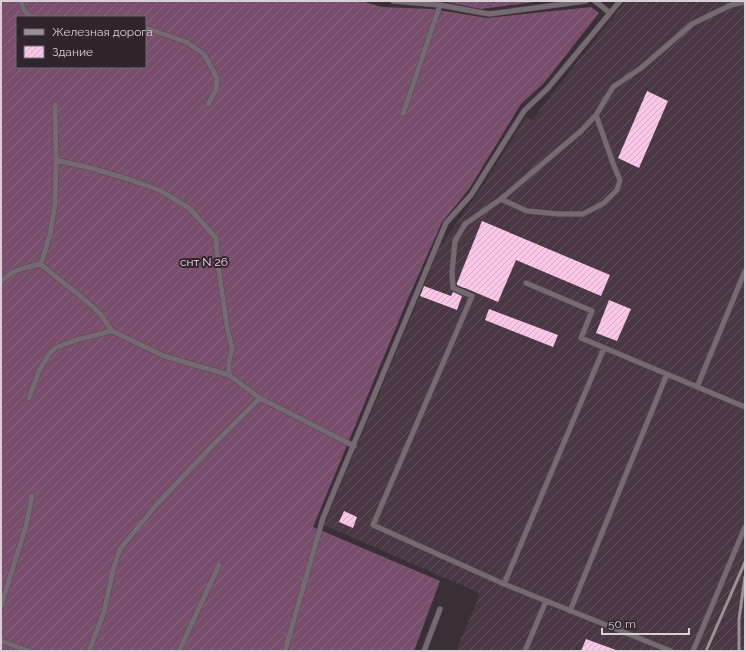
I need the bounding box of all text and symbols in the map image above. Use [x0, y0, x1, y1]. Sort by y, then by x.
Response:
legend [16, 16, 146, 68]
text: Железная дорога [52, 25, 153, 39]
text: Здание [52, 45, 93, 59]
park label: снт N 26 [180, 255, 228, 269]
scale bar [602, 610, 689, 636]
text: 50 m [608, 617, 636, 631]

